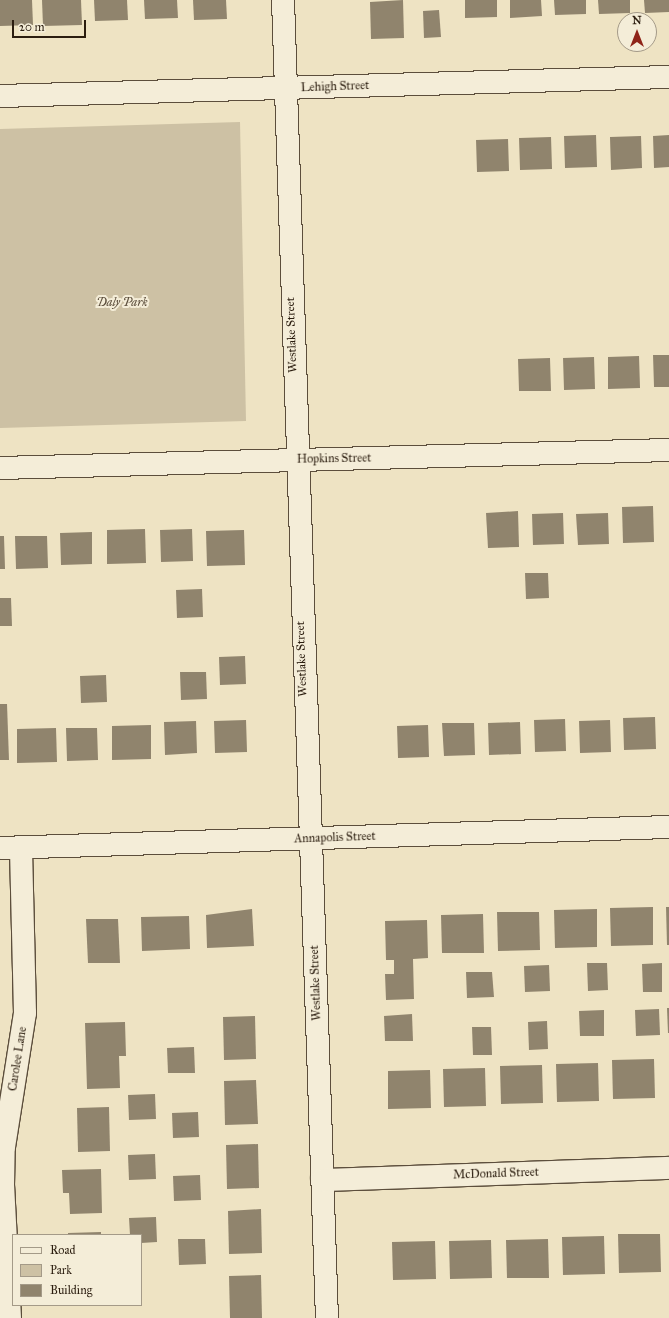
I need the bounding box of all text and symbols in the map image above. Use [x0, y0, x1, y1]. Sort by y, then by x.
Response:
scale bar [14, 12, 88, 38]
north arrow [617, 12, 657, 52]
text: N [632, 14, 642, 27]
text: 20 m [19, 20, 45, 34]
street label: Lehigh Street [301, 79, 369, 95]
park label: Daly Park [96, 296, 148, 310]
street label: Westlake Street [283, 297, 301, 373]
street label: Hopkins Street [297, 451, 371, 467]
street label: Westlake Street [293, 621, 311, 697]
street label: Annapolis Street [294, 829, 376, 847]
street label: Westlake Street [307, 945, 325, 1021]
street label: Carolee Lane [6, 1026, 30, 1092]
street label: McDonald Street [453, 1165, 539, 1183]
legend [12, 1234, 142, 1306]
text: Road [50, 1243, 76, 1257]
text: Park [50, 1263, 72, 1277]
text: Building [50, 1283, 92, 1297]

